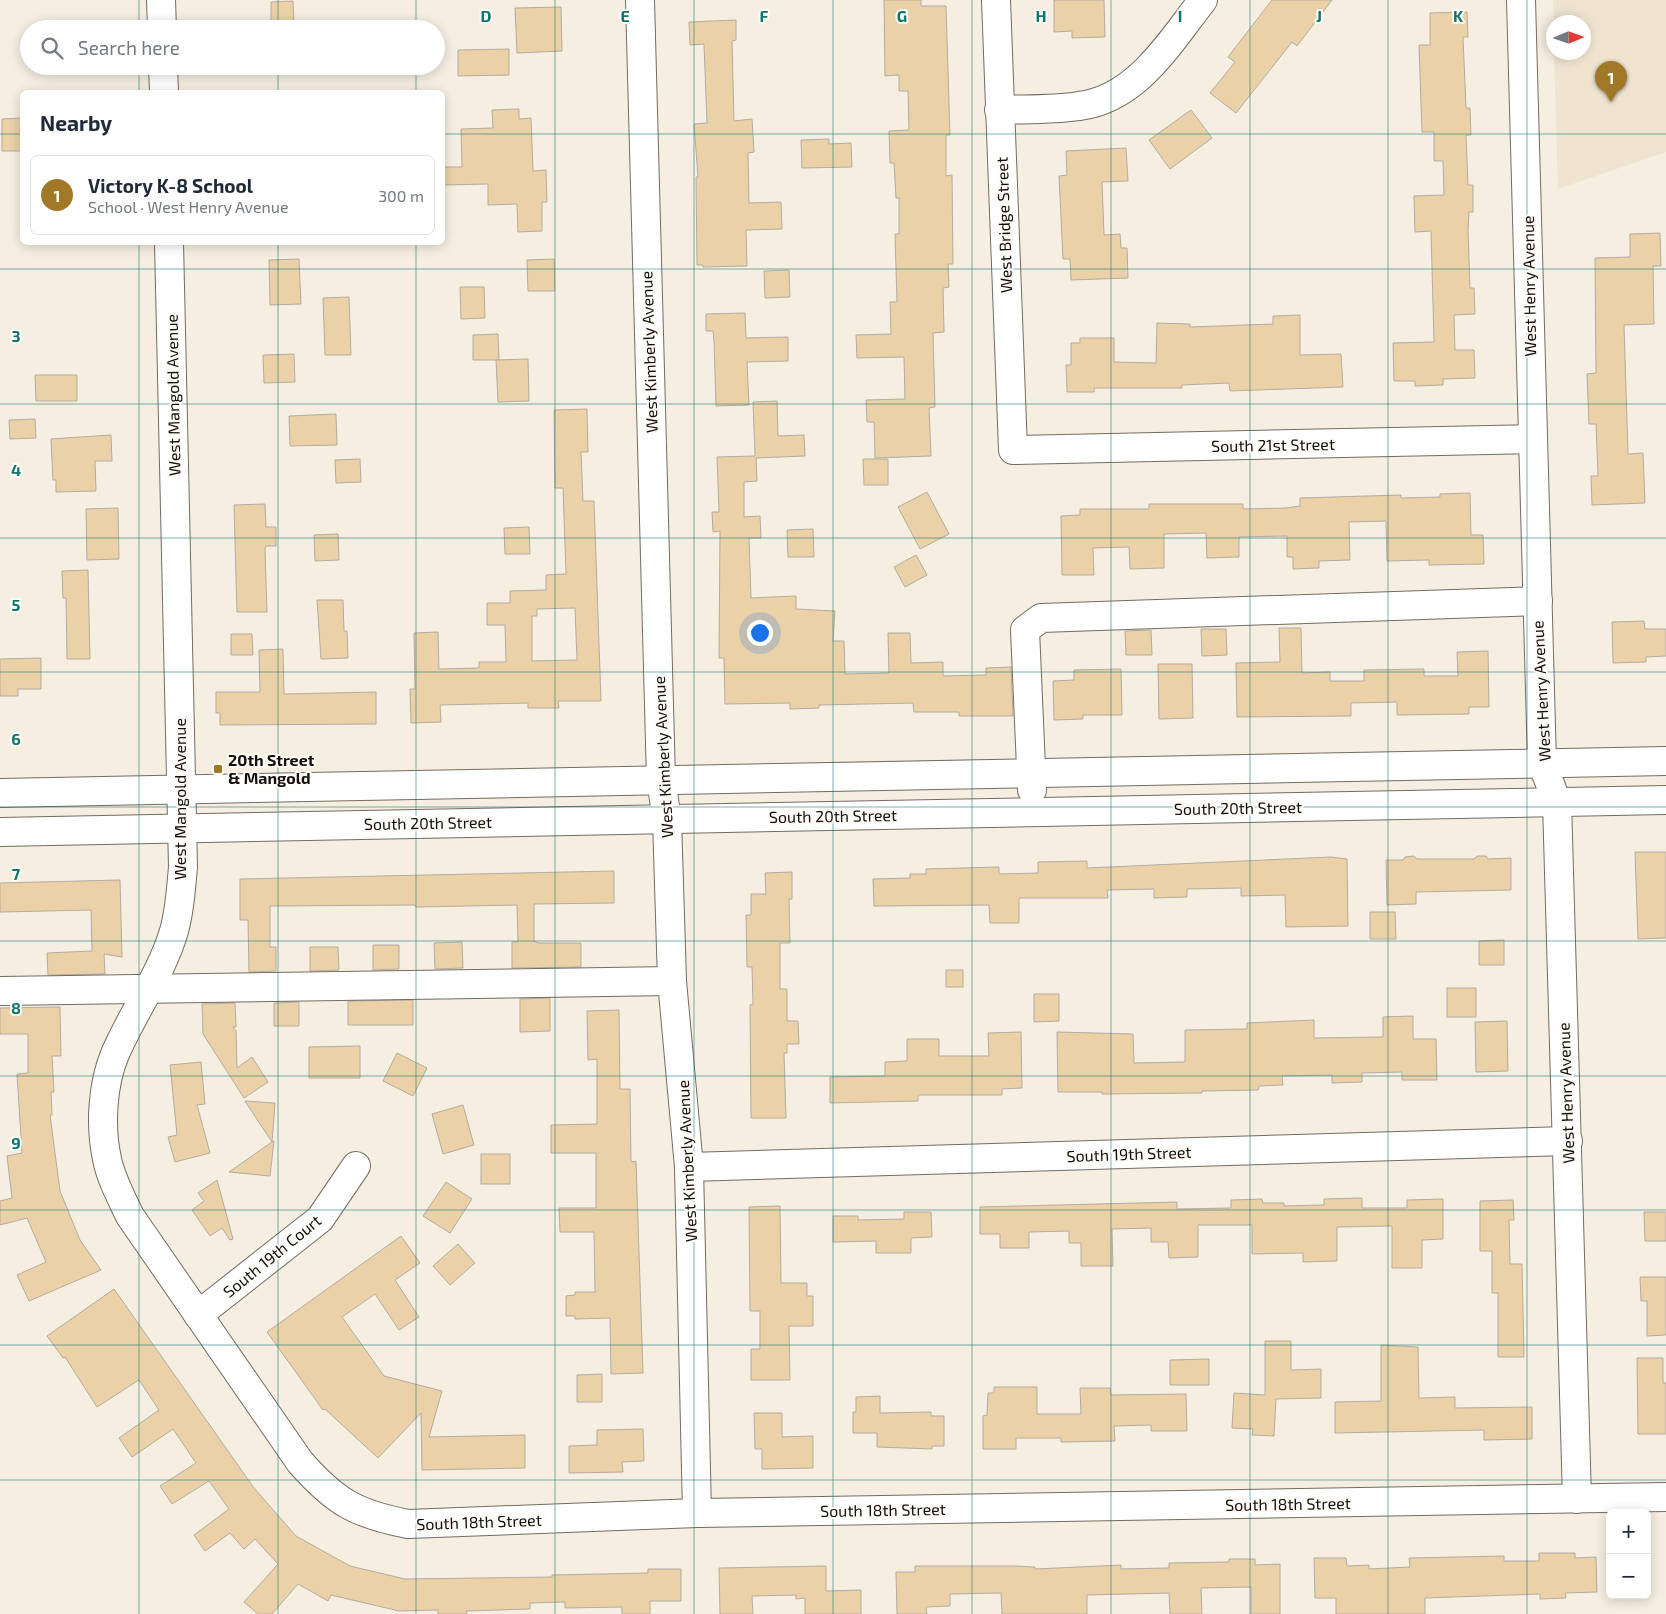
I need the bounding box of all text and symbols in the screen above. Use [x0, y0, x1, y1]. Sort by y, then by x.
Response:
text: D [481, 6, 492, 25]
text: E [620, 6, 630, 25]
text: F [760, 6, 769, 25]
text: G [897, 6, 907, 25]
text: H [1035, 6, 1047, 25]
text: I [1178, 6, 1182, 25]
text: J [1316, 6, 1322, 25]
text: K [1453, 6, 1464, 25]
north arrow [1546, 15, 1591, 60]
search box [20, 20, 445, 75]
icon: search [38, 34, 66, 62]
text: Search here [78, 36, 180, 59]
pin: 1 [1595, 61, 1627, 102]
text: Nearby [40, 110, 112, 135]
street label: West Bridge Street [992, 157, 1015, 293]
text: Victory K-8 School [88, 174, 253, 197]
text: 1 [54, 186, 60, 205]
text: 300 m [378, 186, 424, 205]
text: School · West Henry Avenue [88, 197, 289, 216]
street label: West Henry Avenue [1518, 215, 1539, 357]
street label: West Kimberly Avenue [636, 271, 661, 433]
street label: West Mangold Avenue [162, 314, 183, 476]
text: 3 [11, 326, 21, 345]
street label: South 21st Street [1211, 434, 1335, 455]
text: 4 [11, 460, 21, 479]
text: 5 [12, 595, 21, 614]
your location [747, 620, 773, 646]
street label: West Henry Avenue [1527, 620, 1554, 762]
street label: West Kimberly Avenue [649, 676, 676, 838]
street label: West Mangold Avenue [170, 718, 189, 880]
text: 6 [11, 729, 21, 748]
place label: 20th Street & Mangold [228, 750, 315, 787]
marker: 20th Street & Mangold [212, 763, 224, 775]
street label: South 20th Street [1174, 797, 1302, 818]
street label: South 20th Street [769, 805, 897, 826]
street label: South 20th Street [364, 812, 492, 833]
text: 7 [12, 864, 21, 883]
text: 8 [11, 998, 21, 1017]
street label: West Henry Avenue [1554, 1022, 1577, 1164]
street label: West Kimberly Avenue [673, 1080, 700, 1242]
text: 9 [11, 1133, 21, 1152]
street label: South 19th Street [1066, 1142, 1192, 1165]
street label: South 19th Court [219, 1210, 324, 1301]
street label: South 18th Street [1225, 1493, 1351, 1514]
street label: South 18th Street [820, 1499, 946, 1520]
map controls [1606, 1509, 1651, 1599]
button: + [1606, 1509, 1651, 1554]
street label: South 18th Street [416, 1510, 542, 1533]
button: − [1606, 1554, 1651, 1599]

